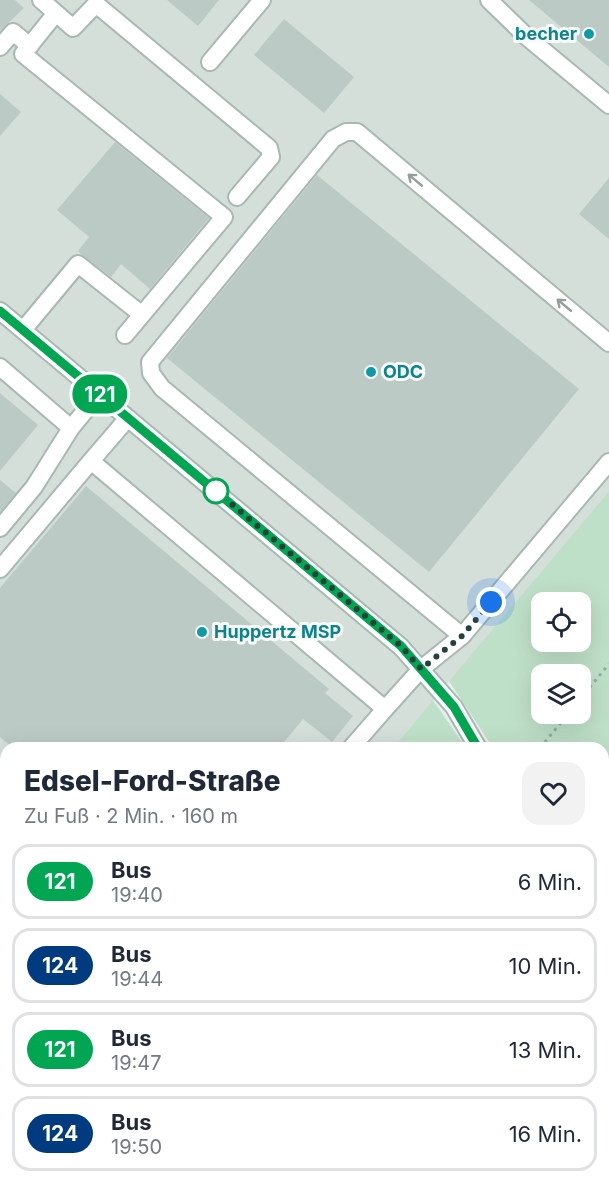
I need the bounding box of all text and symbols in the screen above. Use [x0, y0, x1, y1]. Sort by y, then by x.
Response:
place label: becher [515, 23, 577, 44]
marker: becher [582, 27, 596, 41]
one-way arrow [408, 173, 423, 187]
one-way arrow [556, 299, 572, 312]
place label: ODC [383, 361, 423, 382]
marker: ODC [364, 365, 378, 379]
line badge: 121 [66, 374, 134, 414]
text: 121 [84, 382, 116, 407]
unlabelled marker [203, 478, 229, 504]
your location [476, 587, 506, 617]
map controls [531, 592, 591, 724]
button: locate [531, 592, 591, 652]
place label: Huppertz MSP [214, 621, 341, 642]
marker: Huppertz MSP [195, 625, 209, 639]
button: layers [531, 664, 591, 724]
button: heart [522, 762, 585, 825]
text: Edsel-Ford-Straße [24, 764, 281, 798]
text: Zu Fuß · 2 Min. · 160 m [24, 804, 238, 828]
text: Bus [111, 857, 152, 883]
text: 121 [44, 869, 76, 894]
text: 6 Min. [518, 869, 582, 895]
text: 19:40 [111, 883, 163, 907]
text: Bus [111, 941, 152, 967]
text: 124 [42, 953, 78, 978]
text: 10 Min. [508, 953, 582, 979]
text: 19:44 [111, 967, 163, 991]
text: Bus [111, 1025, 152, 1051]
text: 121 [44, 1037, 76, 1062]
text: 13 Min. [509, 1037, 582, 1063]
text: 19:47 [111, 1051, 162, 1075]
text: Bus [111, 1109, 152, 1135]
text: 124 [42, 1121, 78, 1146]
text: 16 Min. [509, 1121, 582, 1147]
text: 19:50 [111, 1135, 162, 1159]

